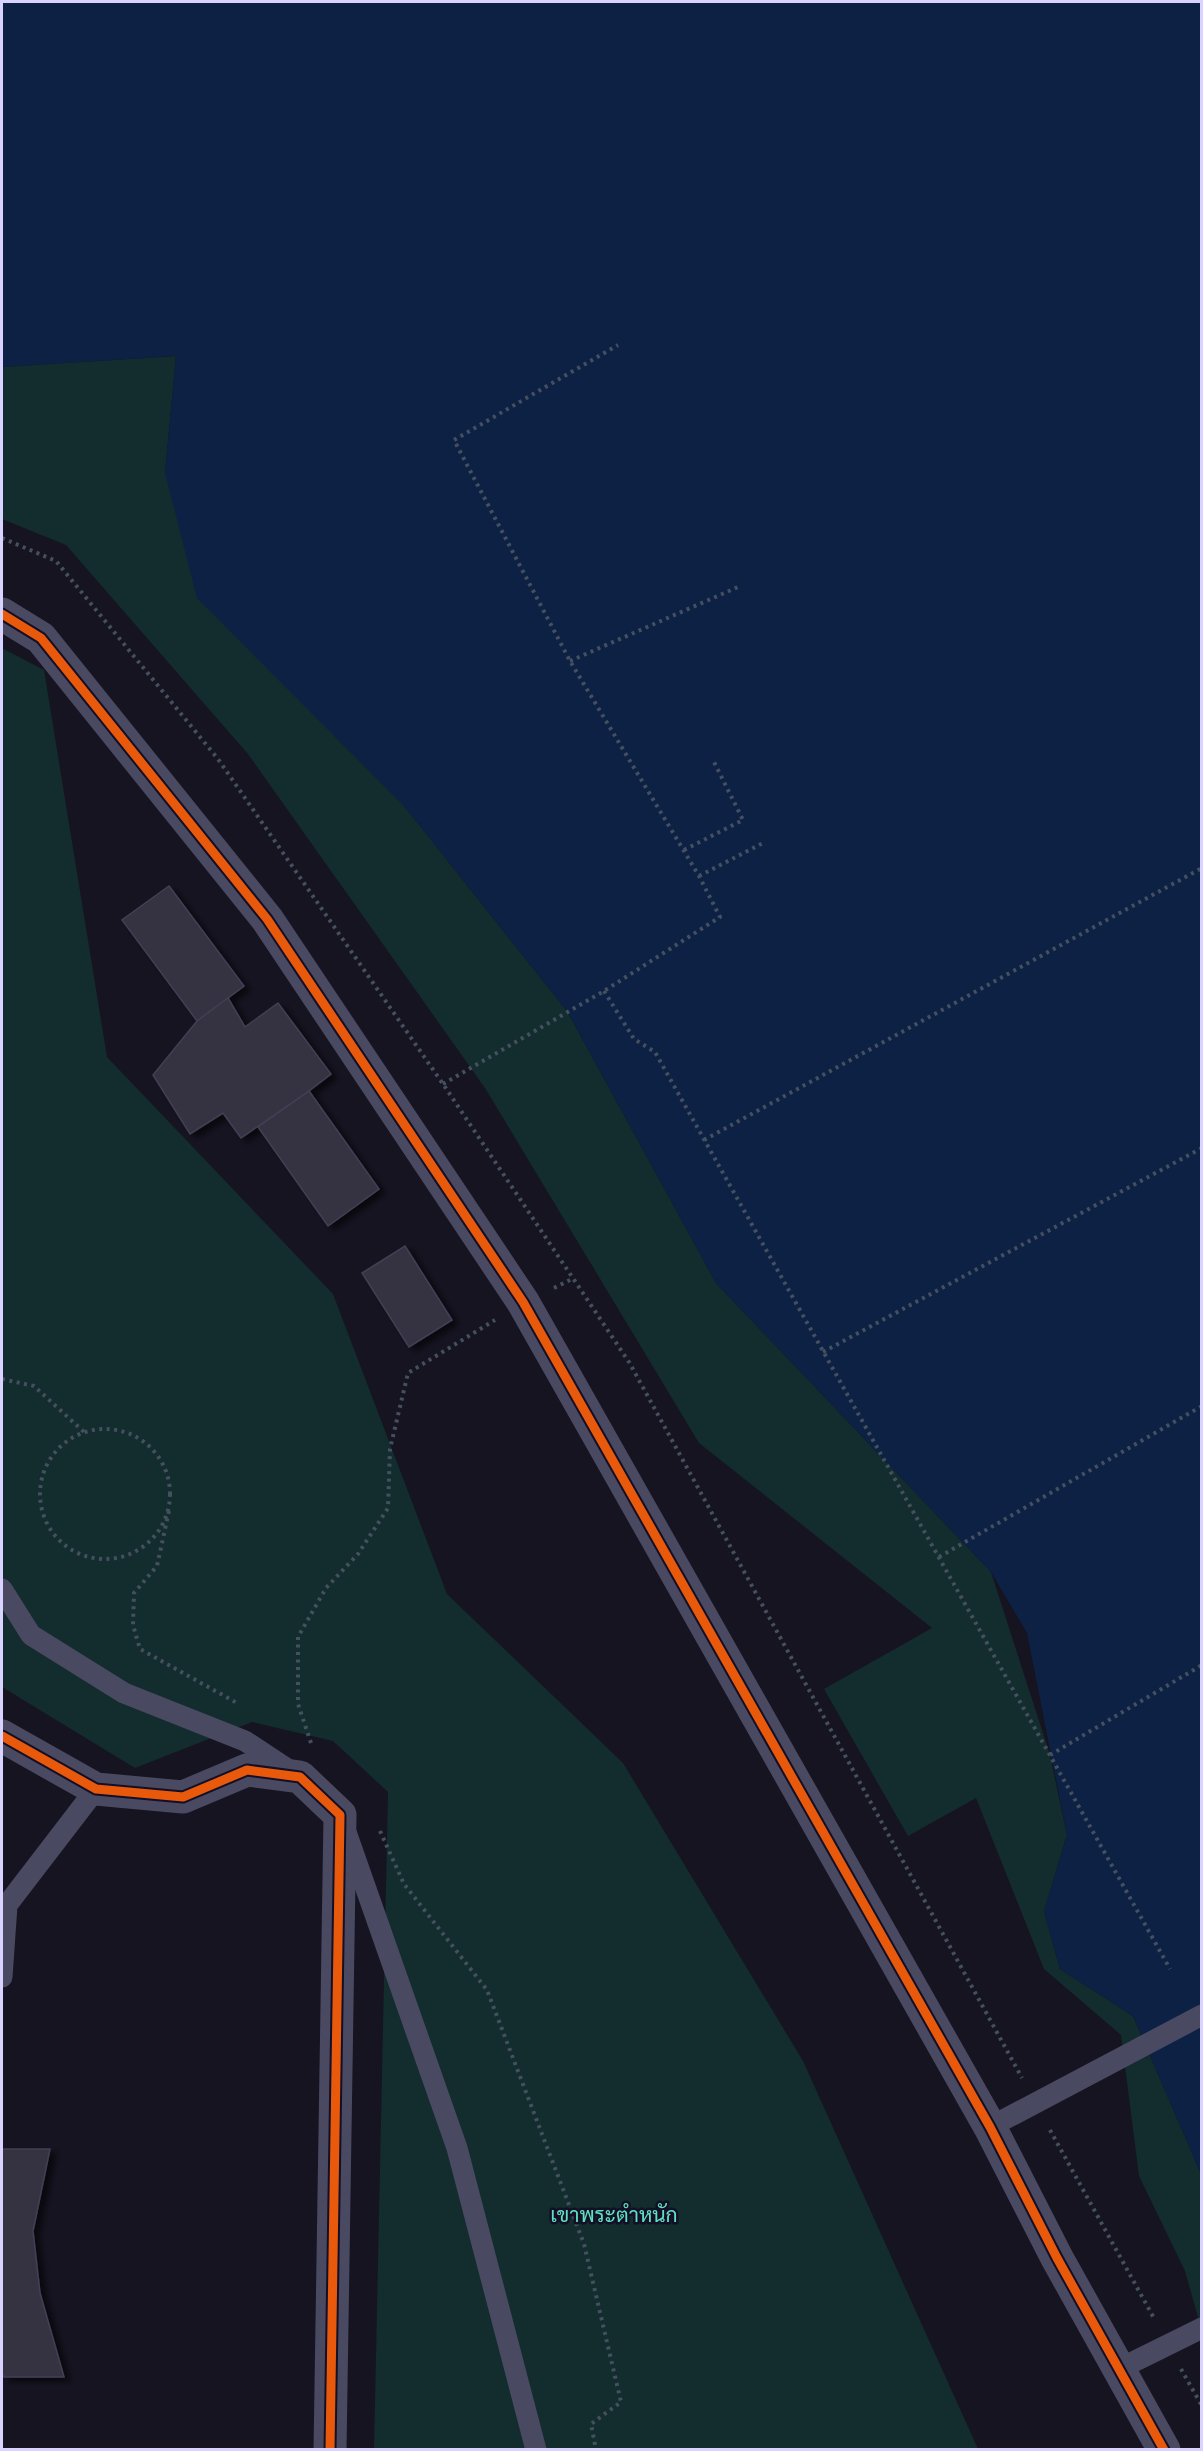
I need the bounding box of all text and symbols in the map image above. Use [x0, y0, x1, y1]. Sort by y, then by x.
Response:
park label: เขาพระตำหนัก [550, 2201, 678, 2229]

